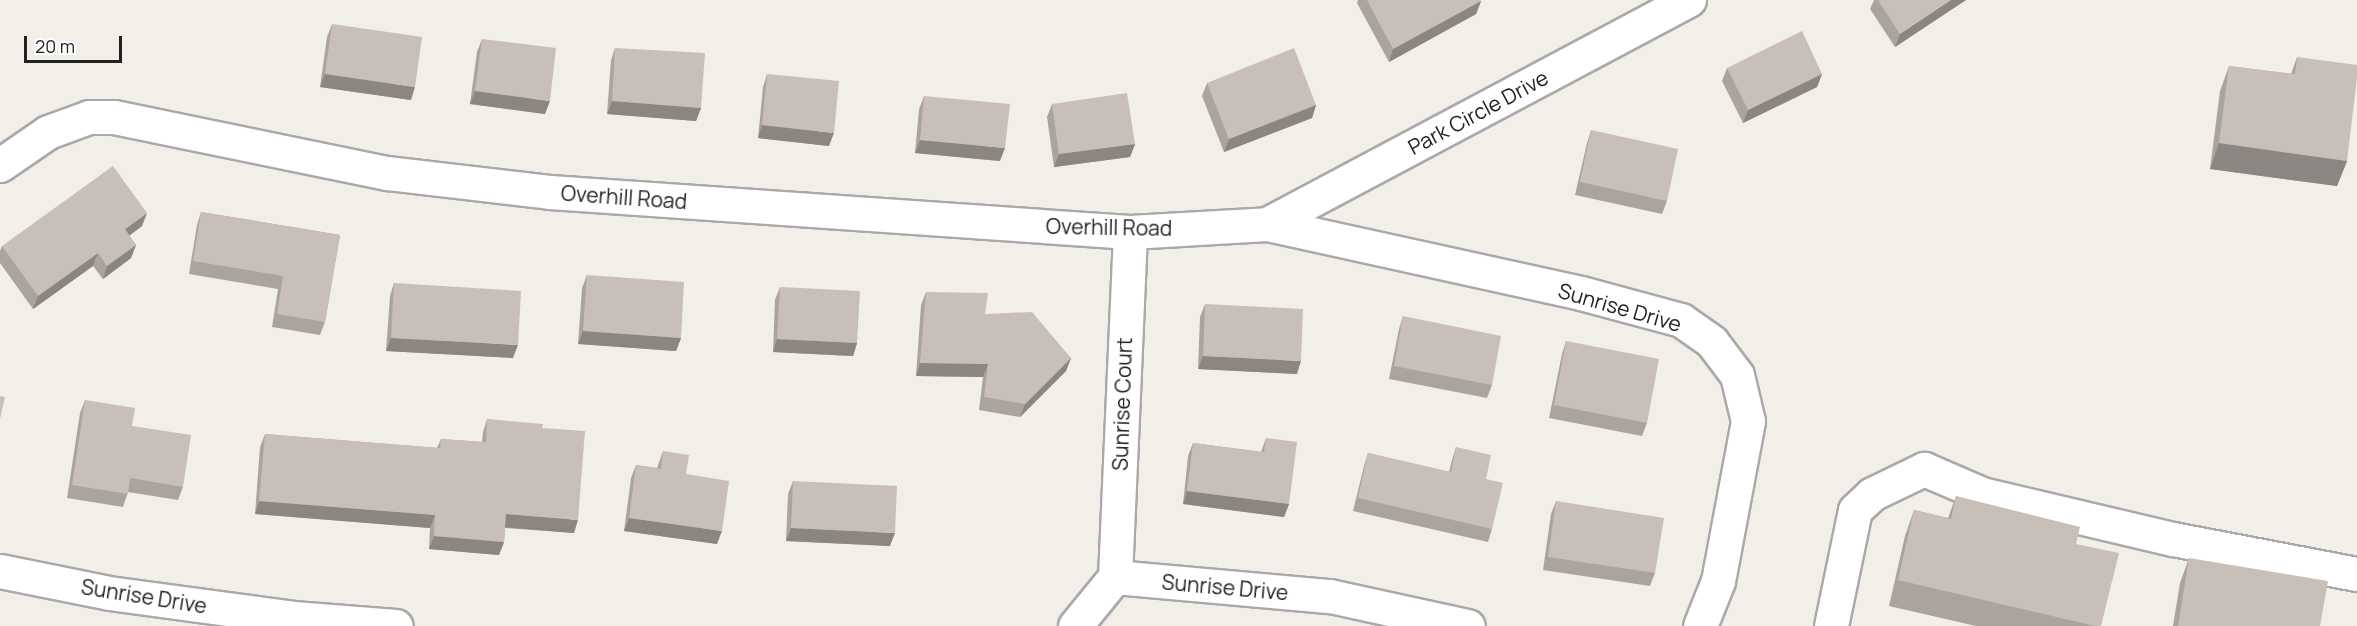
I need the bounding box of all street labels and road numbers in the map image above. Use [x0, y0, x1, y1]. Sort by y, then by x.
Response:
street label: Park Circle Drive [1404, 64, 1552, 160]
street label: Overhill Road [560, 180, 688, 214]
street label: Overhill Road [1046, 213, 1172, 241]
street label: Sunrise Drive [1556, 277, 1684, 337]
street label: Sunrise Court [1107, 337, 1137, 471]
street label: Sunrise Drive [1161, 569, 1289, 605]
street label: Sunrise Drive [79, 574, 209, 618]

